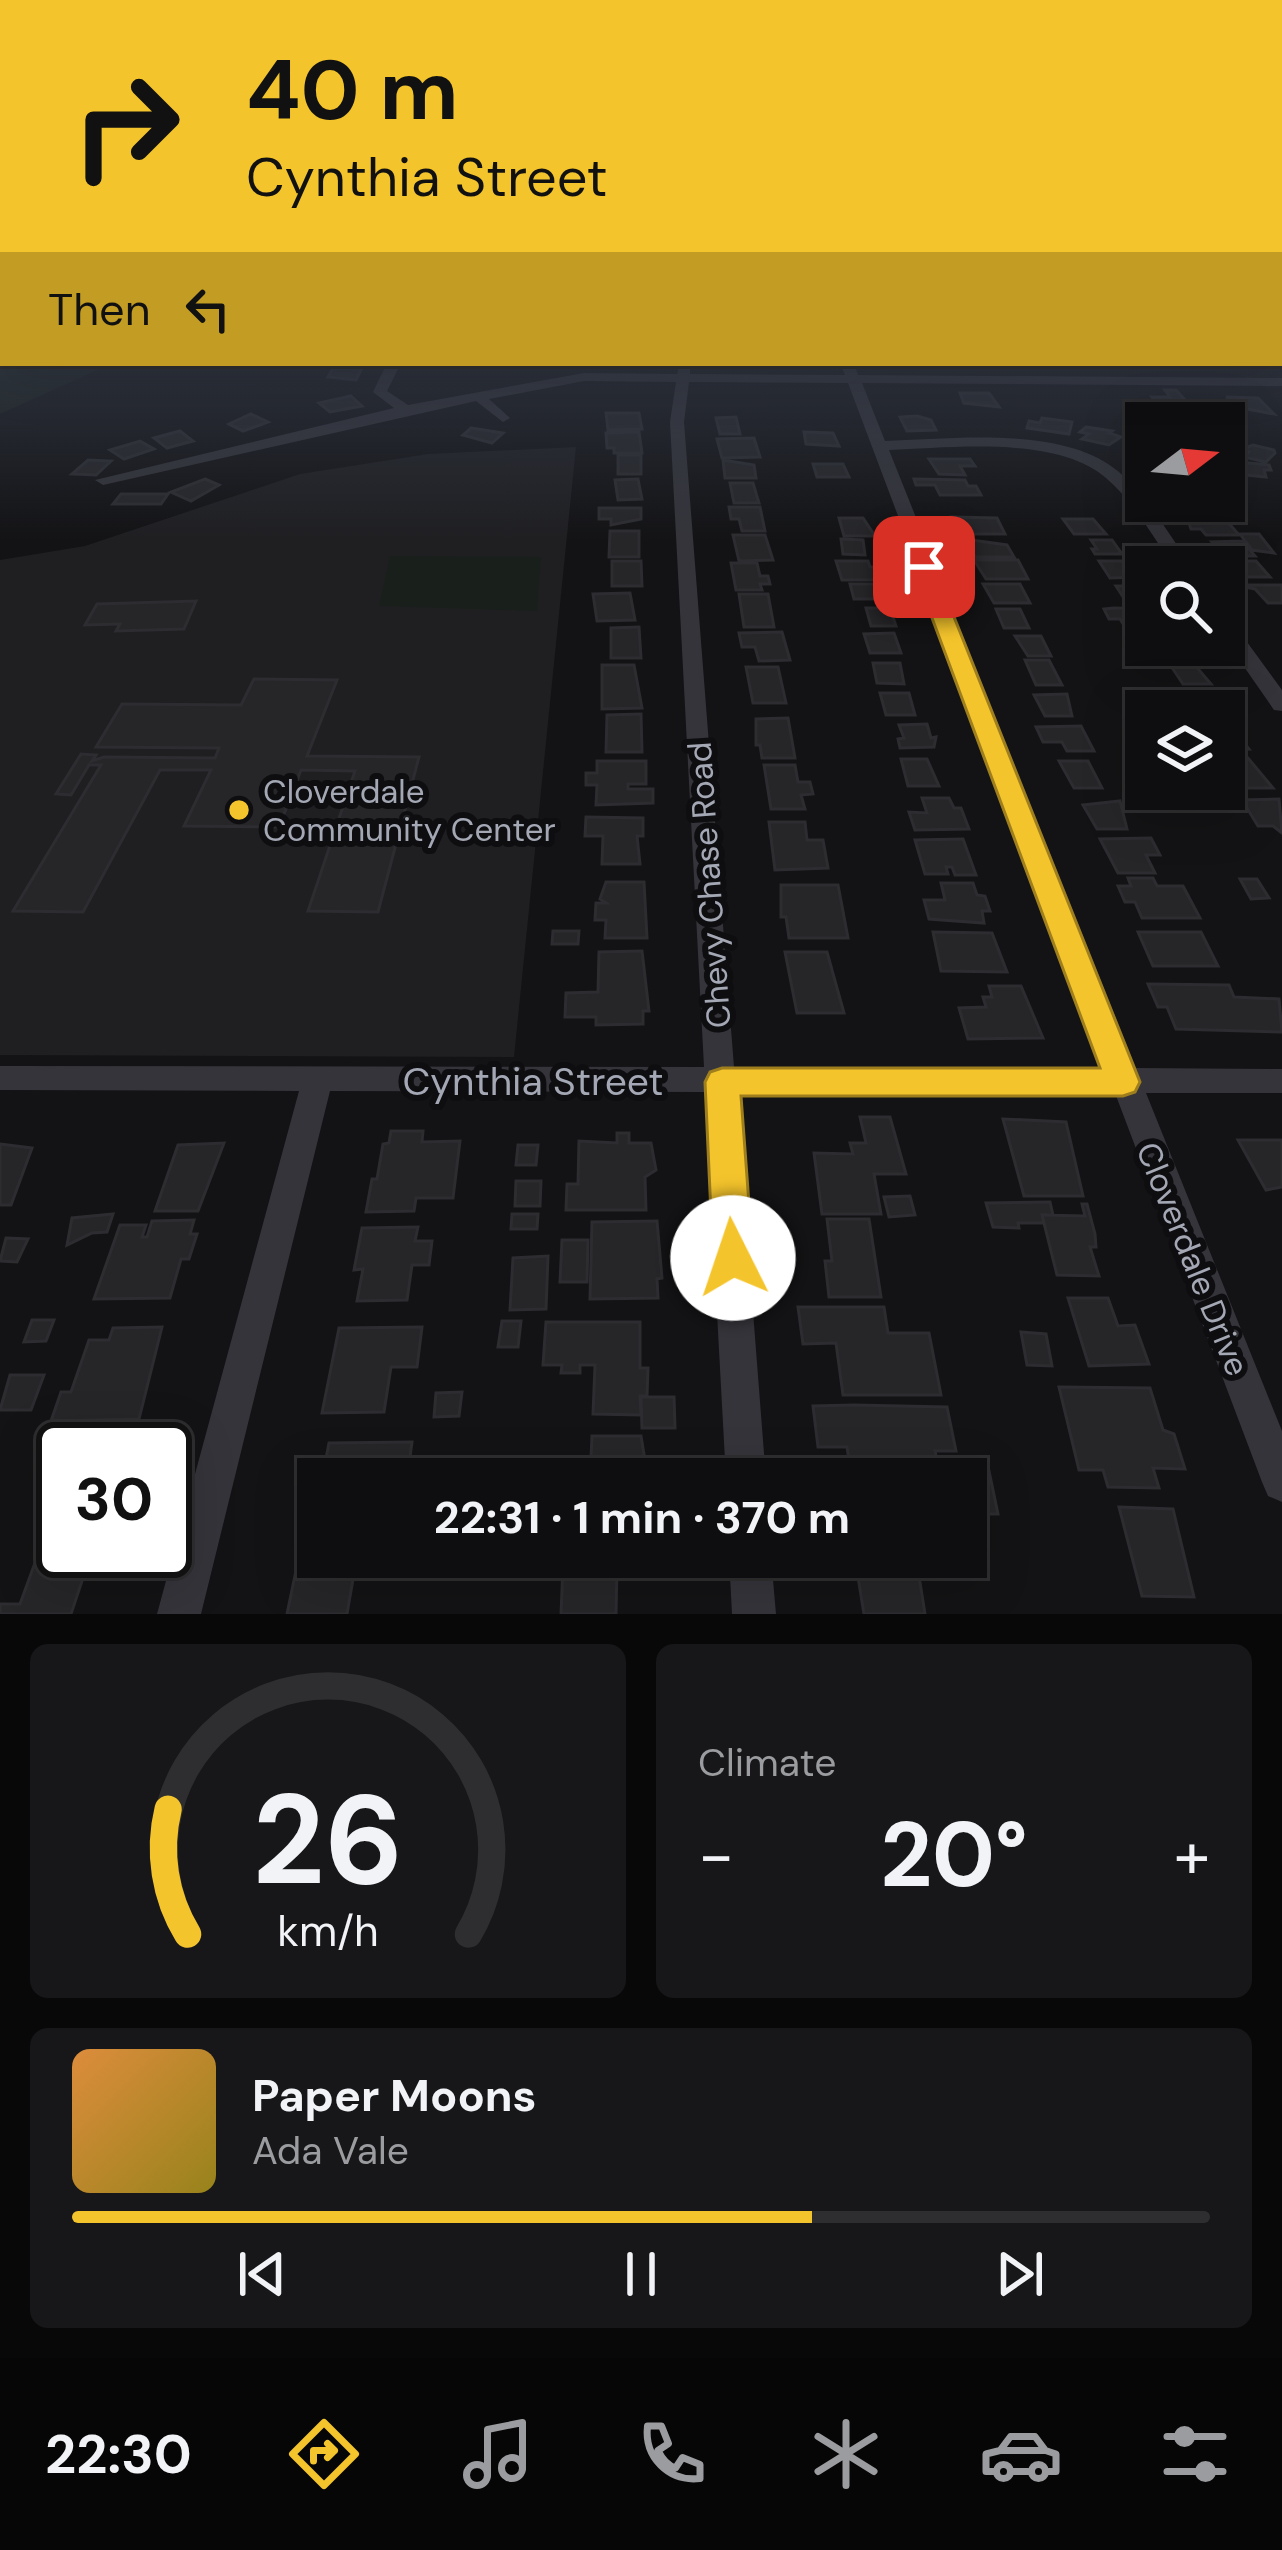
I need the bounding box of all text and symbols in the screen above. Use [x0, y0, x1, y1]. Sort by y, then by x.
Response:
text: 40 m [246, 36, 459, 145]
icon: right [48, 48, 204, 204]
text: Cynthia Street [246, 142, 608, 213]
icon: left [175, 276, 241, 342]
text: Then [48, 280, 151, 339]
north arrow [1125, 402, 1245, 522]
map controls [1125, 402, 1245, 810]
pin [873, 516, 975, 618]
icon: arrive [891, 534, 957, 600]
button: search [1125, 546, 1245, 666]
button: layers [1125, 690, 1245, 810]
street label: Chevy Chase Road [678, 740, 740, 1030]
place label: Cloverdale Community Center [263, 770, 556, 851]
marker: Cloverdale Community Center [226, 797, 252, 823]
street label: Cynthia Street [402, 1056, 664, 1107]
street label: Cloverdale Drive [1127, 1136, 1259, 1382]
position arrow [670, 1195, 796, 1321]
speed limit sign: 30 [36, 1422, 192, 1578]
text: 22:31 · 1 min · 370 m [434, 1488, 850, 1547]
text: Climate [698, 1737, 836, 1788]
text: 26 [252, 1759, 404, 1922]
text: 20° [880, 1797, 1028, 1914]
text: − [698, 1813, 734, 1898]
text: + [1174, 1813, 1210, 1898]
text: km/h [277, 1903, 379, 1959]
text: Paper Moons [252, 2066, 537, 2125]
text: Ada Vale [252, 2125, 409, 2176]
icon: previous [229, 2241, 295, 2307]
icon: pause [608, 2241, 674, 2307]
icon: next [987, 2241, 1053, 2307]
icon: directions [282, 2412, 366, 2496]
icon: music [456, 2412, 540, 2496]
icon: phone [630, 2412, 714, 2496]
icon: climate [804, 2412, 888, 2496]
icon: car [979, 2412, 1063, 2496]
icon: filters [1153, 2412, 1237, 2496]
text: 22:30 [45, 2419, 192, 2490]

